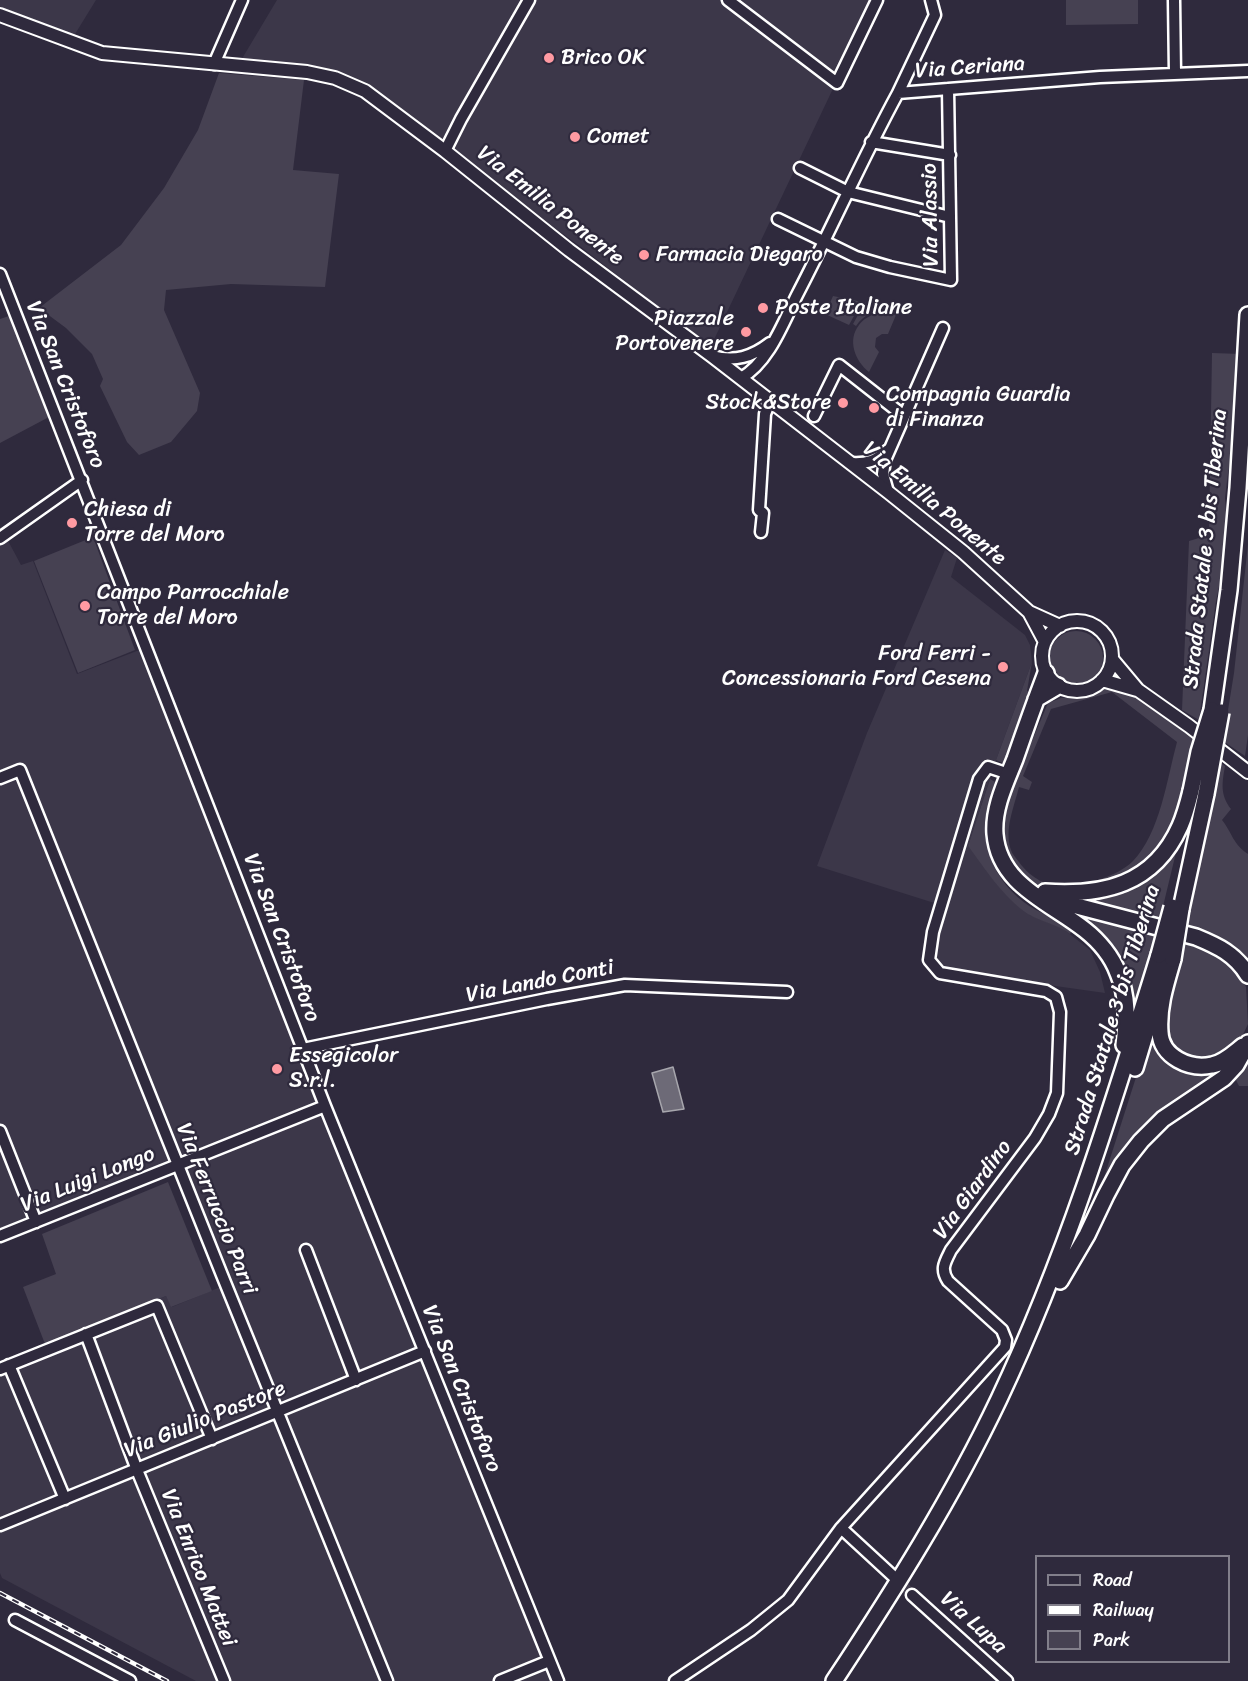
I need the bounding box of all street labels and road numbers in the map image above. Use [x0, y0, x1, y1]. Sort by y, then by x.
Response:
street label: Via Ceriana [914, 51, 1026, 85]
street label: Via Emilia Ponente [471, 140, 629, 272]
street label: Via Alassio [917, 163, 945, 267]
street label: Via San Cristoforo [19, 297, 111, 473]
street label: Strada Statale 3 bis Tiberina [1178, 408, 1234, 690]
street label: Via Emilia Ponente [857, 436, 1011, 572]
street label: Via San Cristoforo [237, 850, 325, 1026]
street label: Strada Statale 3 bis Tiberina [1059, 882, 1167, 1158]
street label: Via Lando Conti [464, 955, 616, 1009]
street label: Via Ferruccio Parri [170, 1119, 262, 1299]
street label: Via Giardino [928, 1135, 1018, 1245]
street label: Via Luigi Longo [17, 1141, 159, 1219]
street label: Via San Cristoforo [415, 1301, 507, 1477]
street label: Via Giulio Pastore [120, 1376, 290, 1464]
street label: Via Enrico Mattei [154, 1485, 242, 1651]
street label: Via Lupa [934, 1586, 1012, 1660]

